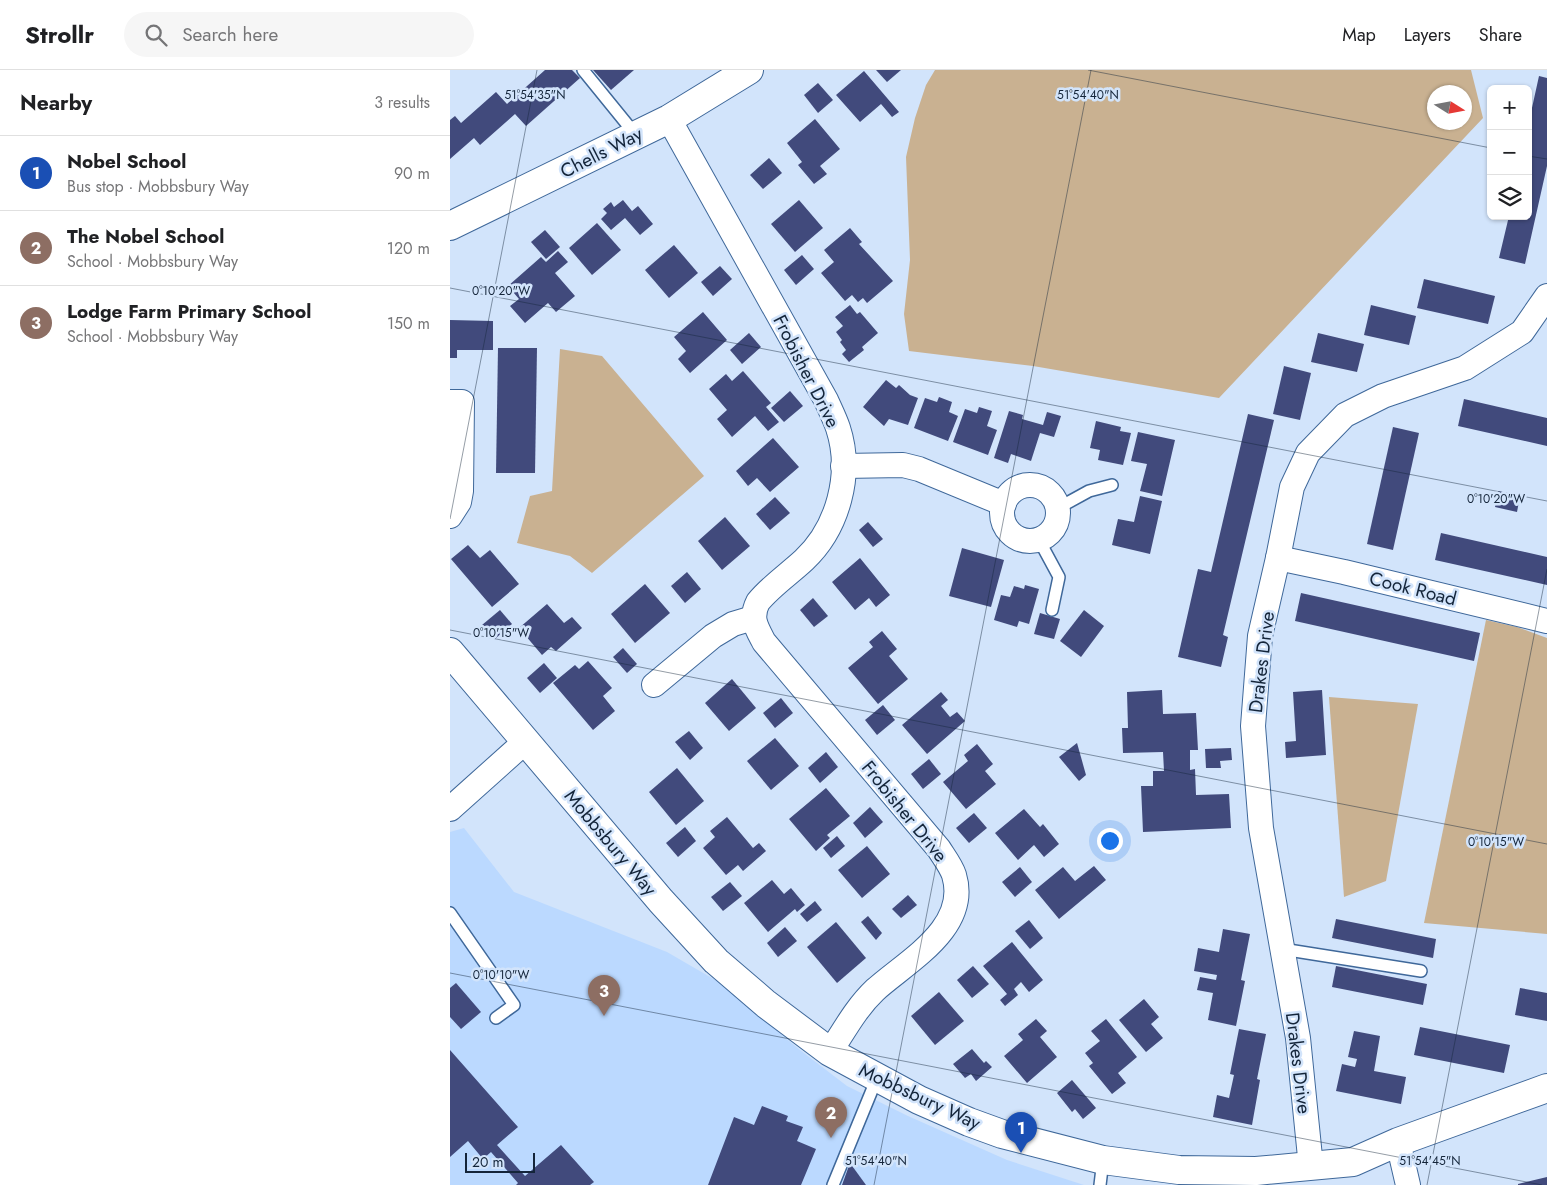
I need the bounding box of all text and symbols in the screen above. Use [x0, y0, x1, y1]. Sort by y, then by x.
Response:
search box [124, 12, 474, 57]
text: Strollr [25, 17, 94, 52]
icon: search [142, 21, 170, 49]
text: Search here [182, 21, 278, 48]
text: Map [1342, 22, 1376, 48]
text: Layers [1404, 22, 1451, 48]
text: Share [1479, 22, 1522, 48]
north arrow [1427, 85, 1472, 130]
map controls [1487, 85, 1532, 220]
button: + [1487, 85, 1532, 130]
text: 51°54'35"N [505, 86, 565, 104]
text: 51°54'40"N [1057, 86, 1119, 104]
text: Nearby [20, 88, 92, 118]
text: 3 results [374, 91, 430, 114]
street label: Chells Way [555, 120, 648, 185]
button: − [1487, 130, 1532, 175]
text: Nobel School [67, 148, 186, 175]
text: 1 [32, 162, 40, 185]
text: 90 m [394, 162, 430, 185]
text: Bus stop · Mobbsbury Way [67, 175, 249, 198]
button: layers [1487, 175, 1532, 220]
text: The Nobel School [67, 223, 224, 250]
text: 2 [31, 237, 41, 260]
text: 120 m [387, 237, 430, 260]
text: School · Mobbsbury Way [67, 250, 238, 273]
text: 0°10'20"W [472, 282, 530, 300]
text: Lodge Farm Primary School [67, 298, 311, 325]
street label: Frobisher Drive [767, 310, 847, 433]
text: 3 [31, 312, 41, 335]
text: 150 m [387, 312, 430, 335]
text: School · Mobbsbury Way [67, 325, 238, 348]
text: 0°10'20"W [1467, 490, 1525, 508]
street label: Cook Road [1367, 565, 1459, 612]
street label: Drakes Drive [1242, 610, 1281, 714]
text: 0°10'15"W [473, 624, 529, 642]
street label: Frobisher Drive [855, 755, 954, 868]
street label: Mobbsbury Way [558, 783, 664, 902]
your location [1097, 828, 1123, 854]
text: 0°10'15"W [1468, 833, 1524, 851]
text: 0°10'10"W [473, 966, 529, 984]
pin: 3 [588, 975, 620, 1016]
street label: Drakes Drive [1279, 1011, 1318, 1116]
street label: Mobbsbury Way [855, 1056, 986, 1137]
pin: 2 [815, 1097, 847, 1138]
pin: 1 [1005, 1112, 1037, 1153]
scale bar [465, 1150, 535, 1173]
text: 20 m [472, 1152, 504, 1172]
text: 51°54'40"N [845, 1152, 907, 1170]
text: 51°54'45"N [1399, 1152, 1461, 1170]

